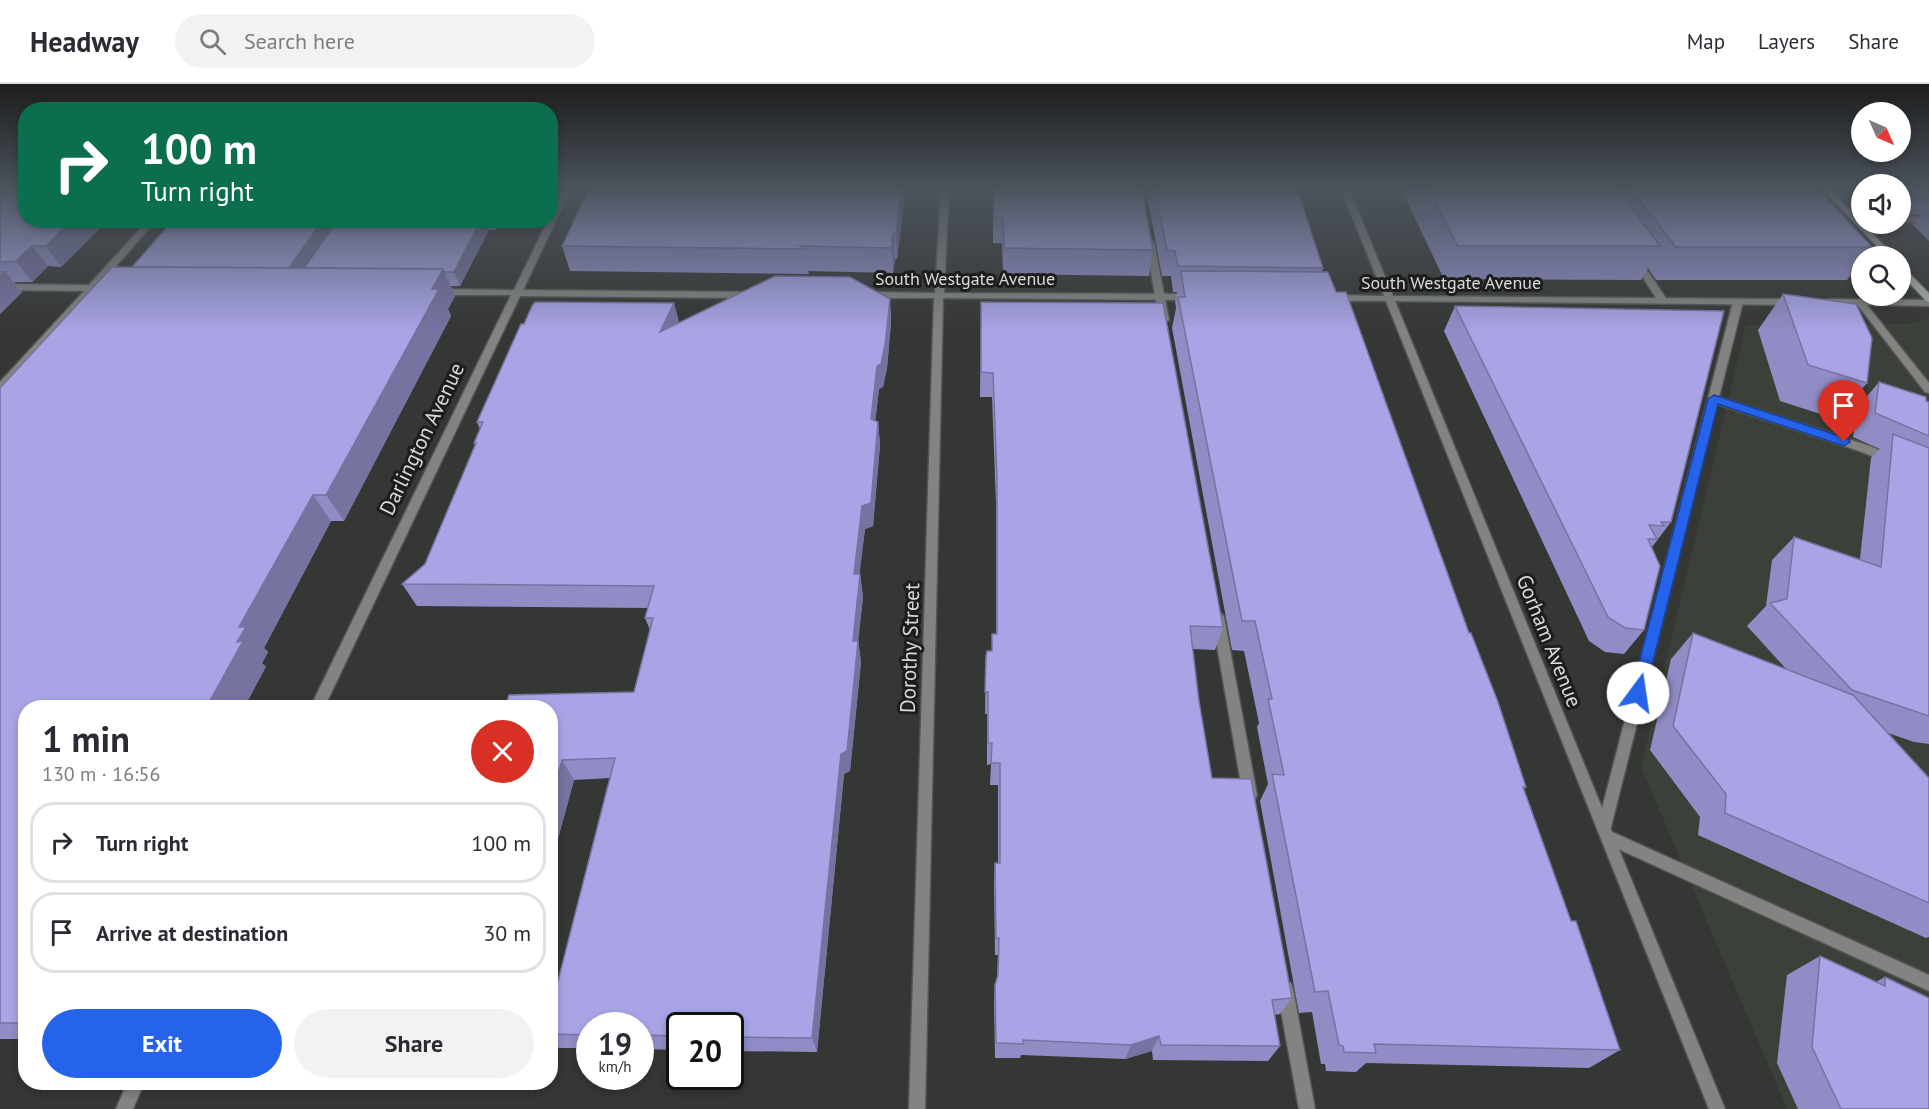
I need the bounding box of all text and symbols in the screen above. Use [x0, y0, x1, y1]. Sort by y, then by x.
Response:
search box [175, 14, 595, 68]
text: Headway [30, 23, 139, 60]
icon: search [196, 25, 229, 58]
text: Search here [244, 27, 355, 55]
text: Map [1687, 28, 1725, 55]
text: Layers [1758, 28, 1815, 55]
text: Share [1848, 28, 1899, 55]
north arrow [1851, 102, 1911, 162]
map controls [1851, 102, 1911, 306]
text: 100 m [141, 121, 257, 176]
icon: right [42, 126, 120, 204]
text: Turn right [141, 174, 254, 208]
button: sound [1851, 174, 1911, 234]
button: search [1851, 246, 1911, 306]
street label: South Westgate Avenue [875, 267, 1055, 290]
street label: South Westgate Avenue [1361, 271, 1541, 294]
street label: Darlington Avenue [373, 358, 470, 519]
pin [1818, 380, 1869, 442]
icon: arrive [1827, 389, 1860, 422]
street label: Gorham Avenue [1511, 571, 1588, 711]
street label: Dorothy Street [894, 582, 925, 714]
position arrow [1606, 661, 1670, 725]
text: 1 min [42, 715, 130, 762]
button: close [471, 720, 534, 783]
text: 130 m · 16:56 [42, 761, 160, 787]
icon: right [45, 826, 78, 859]
text: Turn right [96, 829, 188, 857]
text: 100 m [471, 829, 531, 857]
icon: arrive [45, 916, 78, 949]
text: Arrive at destination [96, 919, 288, 947]
text: 30 m [483, 919, 531, 947]
button: Exit [42, 1009, 282, 1078]
button: Share [294, 1009, 534, 1078]
speed limit sign: 20 [666, 1012, 744, 1090]
text: 19 [598, 1024, 632, 1063]
text: km/h [599, 1057, 631, 1076]

